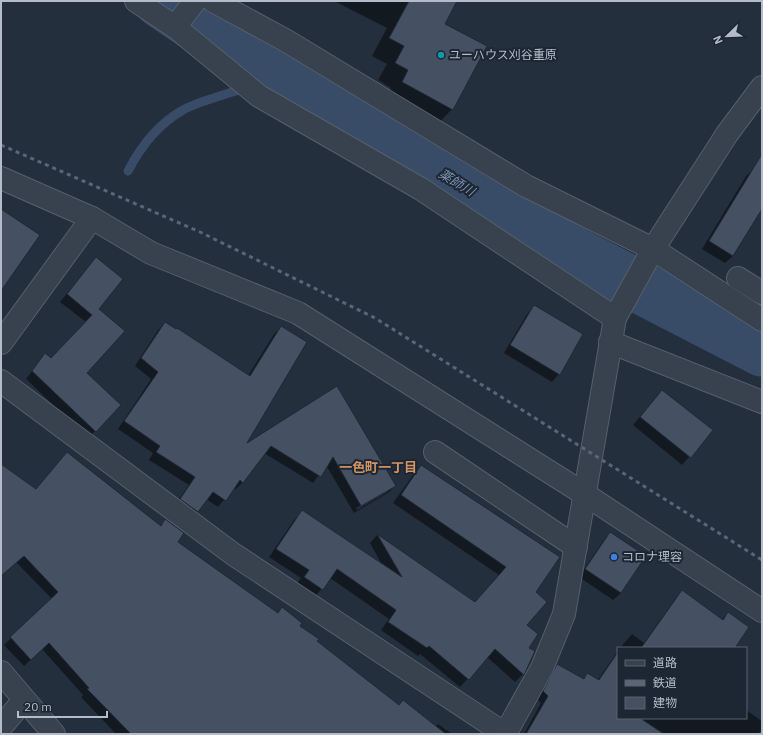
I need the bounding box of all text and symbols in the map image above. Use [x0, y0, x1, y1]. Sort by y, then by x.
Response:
north arrow [707, 16, 747, 56]
text: N [710, 33, 726, 46]
place label: ユーハウス刈谷重原 [449, 47, 557, 62]
marker: ユーハウス刈谷重原 [436, 50, 446, 60]
water label: 薬師川 [436, 165, 480, 201]
district label: 一色町一丁目 [339, 459, 417, 476]
place label: コロナ理容 [622, 549, 682, 564]
marker: コロナ理容 [609, 552, 619, 562]
legend [617, 647, 747, 719]
text: 道路 [653, 655, 677, 670]
text: 鉄道 [653, 675, 677, 690]
scale bar [18, 693, 107, 719]
text: 建物 [653, 695, 677, 710]
text: 20 m [24, 699, 52, 714]

